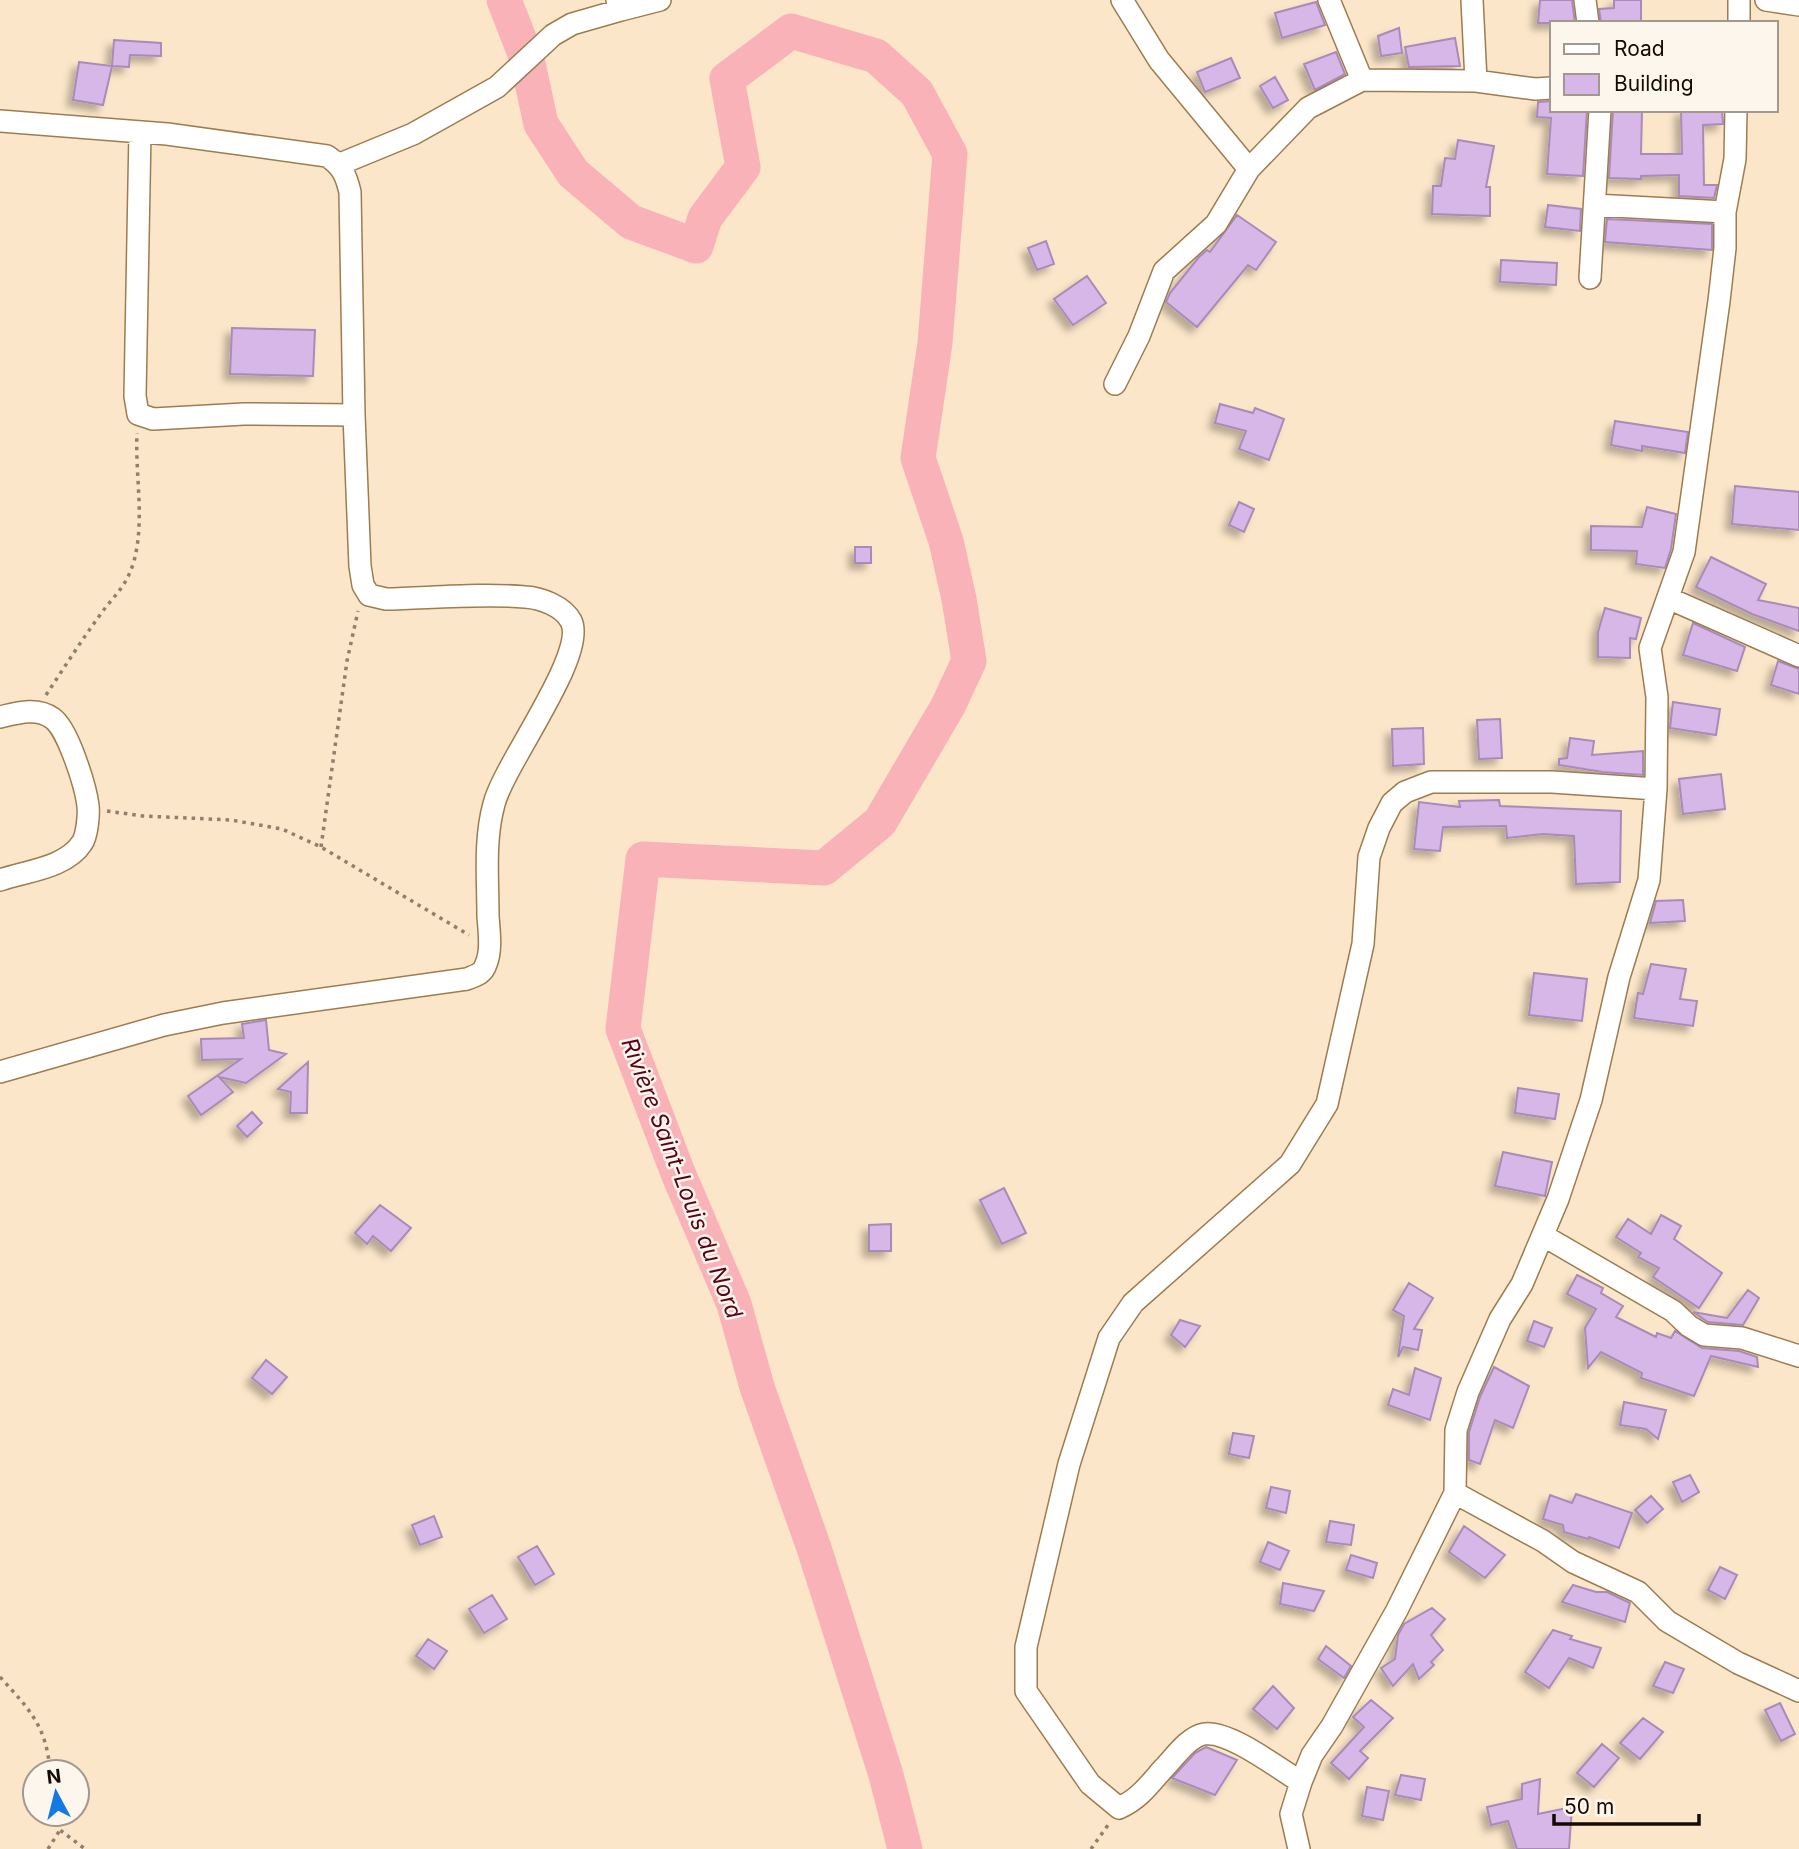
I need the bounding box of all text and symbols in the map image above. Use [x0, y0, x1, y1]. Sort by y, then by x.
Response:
legend [1550, 21, 1778, 112]
text: Road [1614, 36, 1665, 61]
text: Building [1614, 71, 1694, 96]
water label: Rivière Saint-Louis du Nord [616, 1034, 749, 1323]
north arrow [21, 1758, 91, 1828]
text: N [45, 1764, 63, 1789]
scale bar [1554, 1783, 1699, 1827]
text: 50 m [1564, 1794, 1614, 1819]

